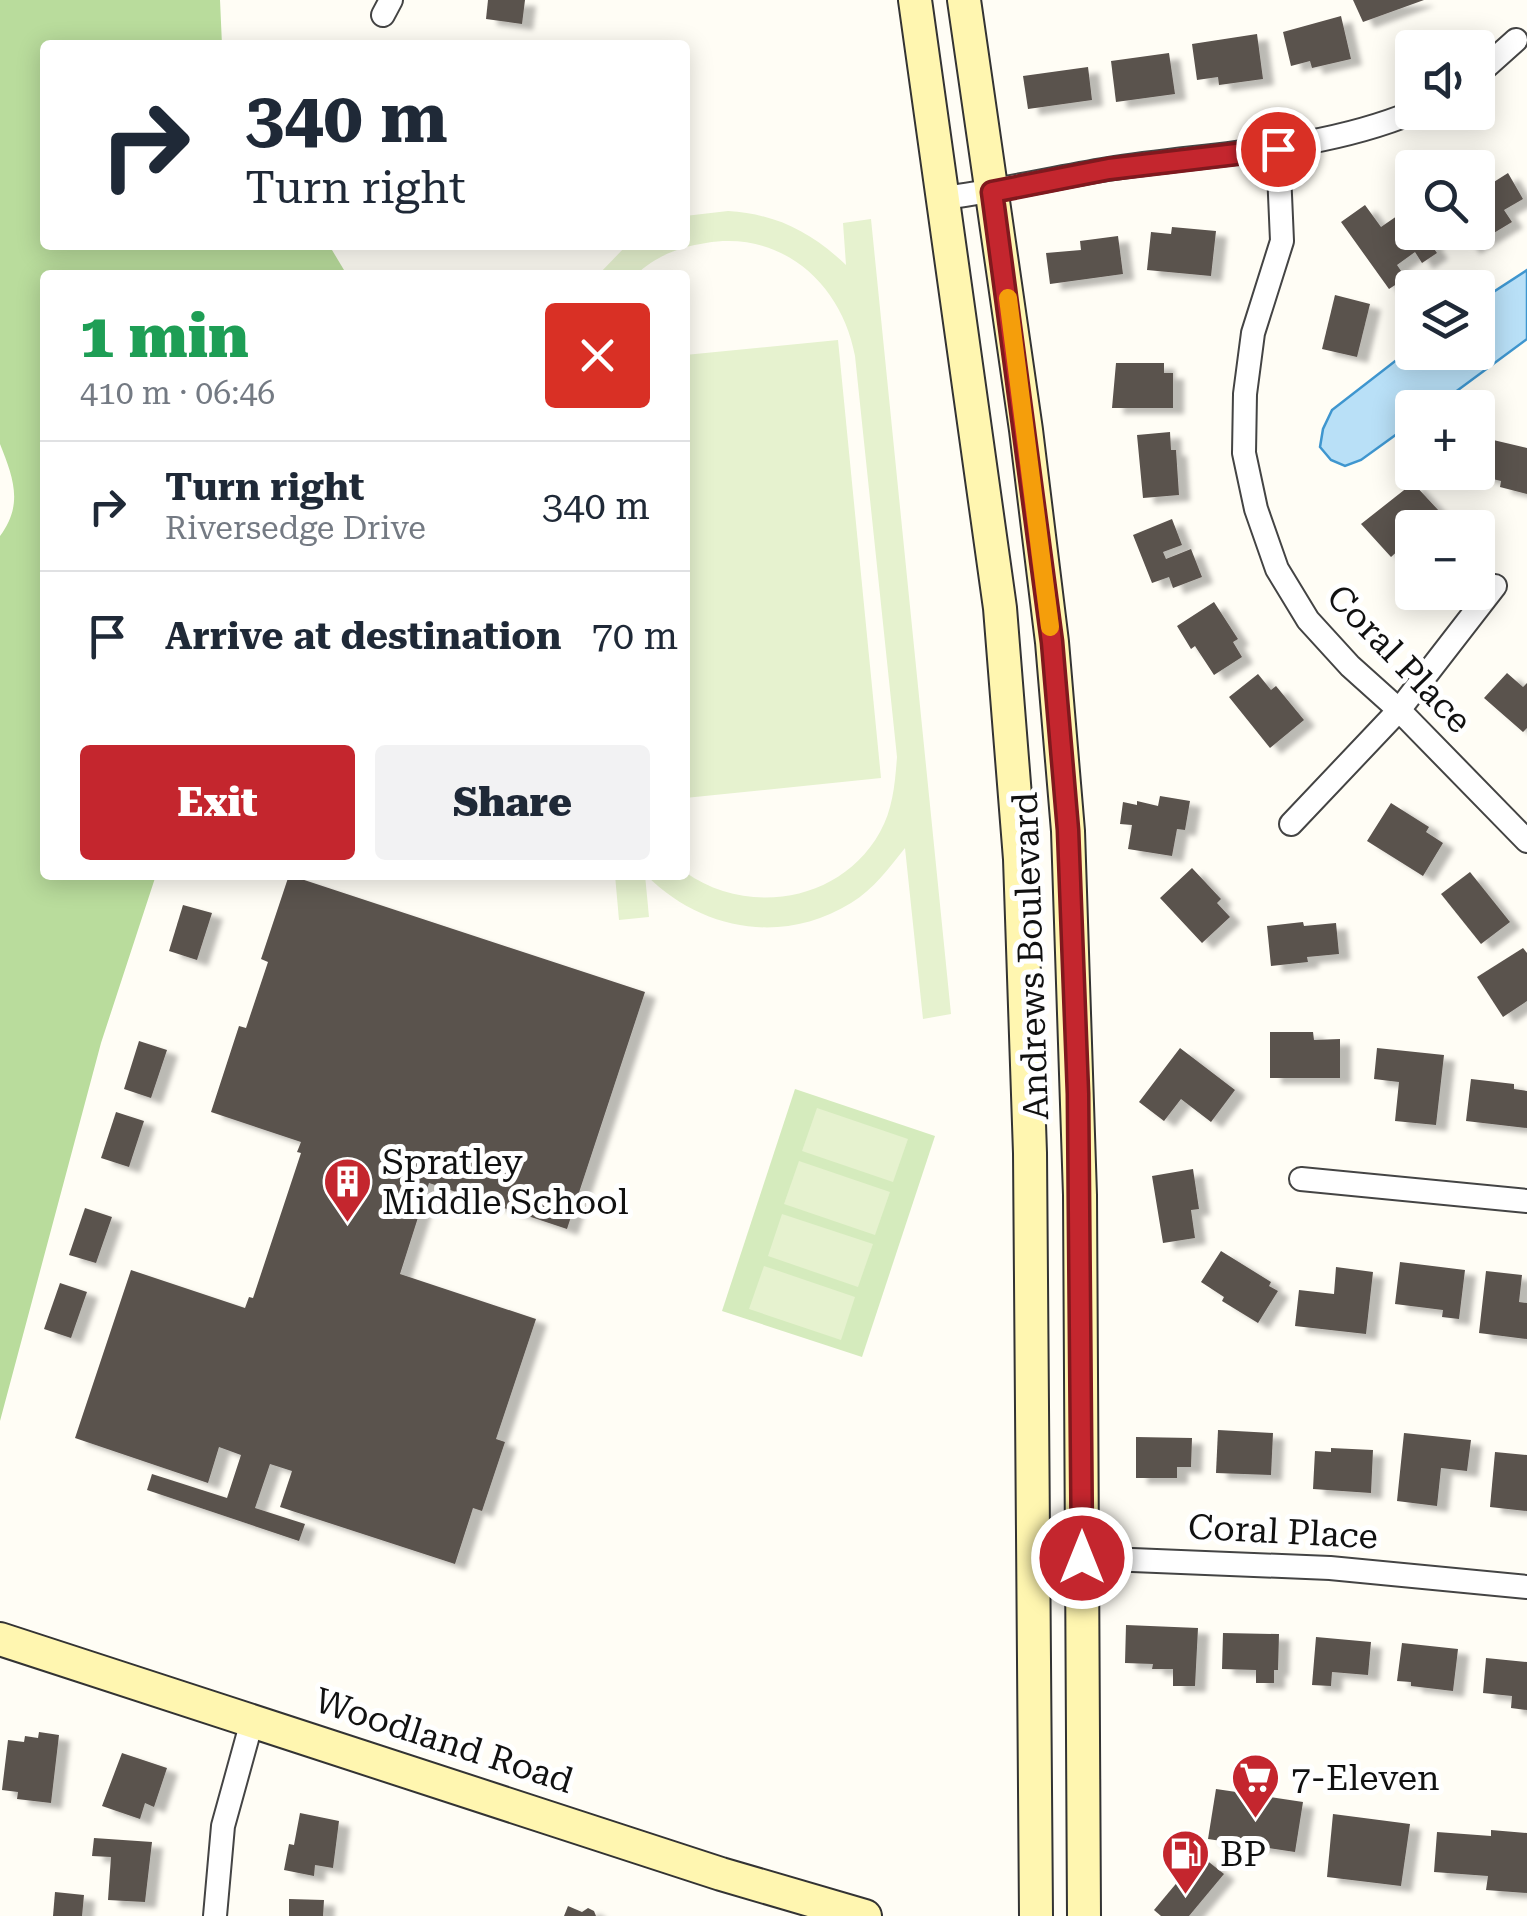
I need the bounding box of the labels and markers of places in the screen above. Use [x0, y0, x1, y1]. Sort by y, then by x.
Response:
pin [1236, 107, 1321, 192]
place label: Spratley Middle School [382, 1142, 629, 1223]
building icon: Spratley Middle School [321, 1156, 373, 1224]
supermarket icon: 7-Eleven [1230, 1752, 1282, 1820]
place label: 7-Eleven [1291, 1758, 1440, 1799]
fuel station icon: BP [1159, 1828, 1211, 1896]
place label: BP [1220, 1834, 1266, 1875]

